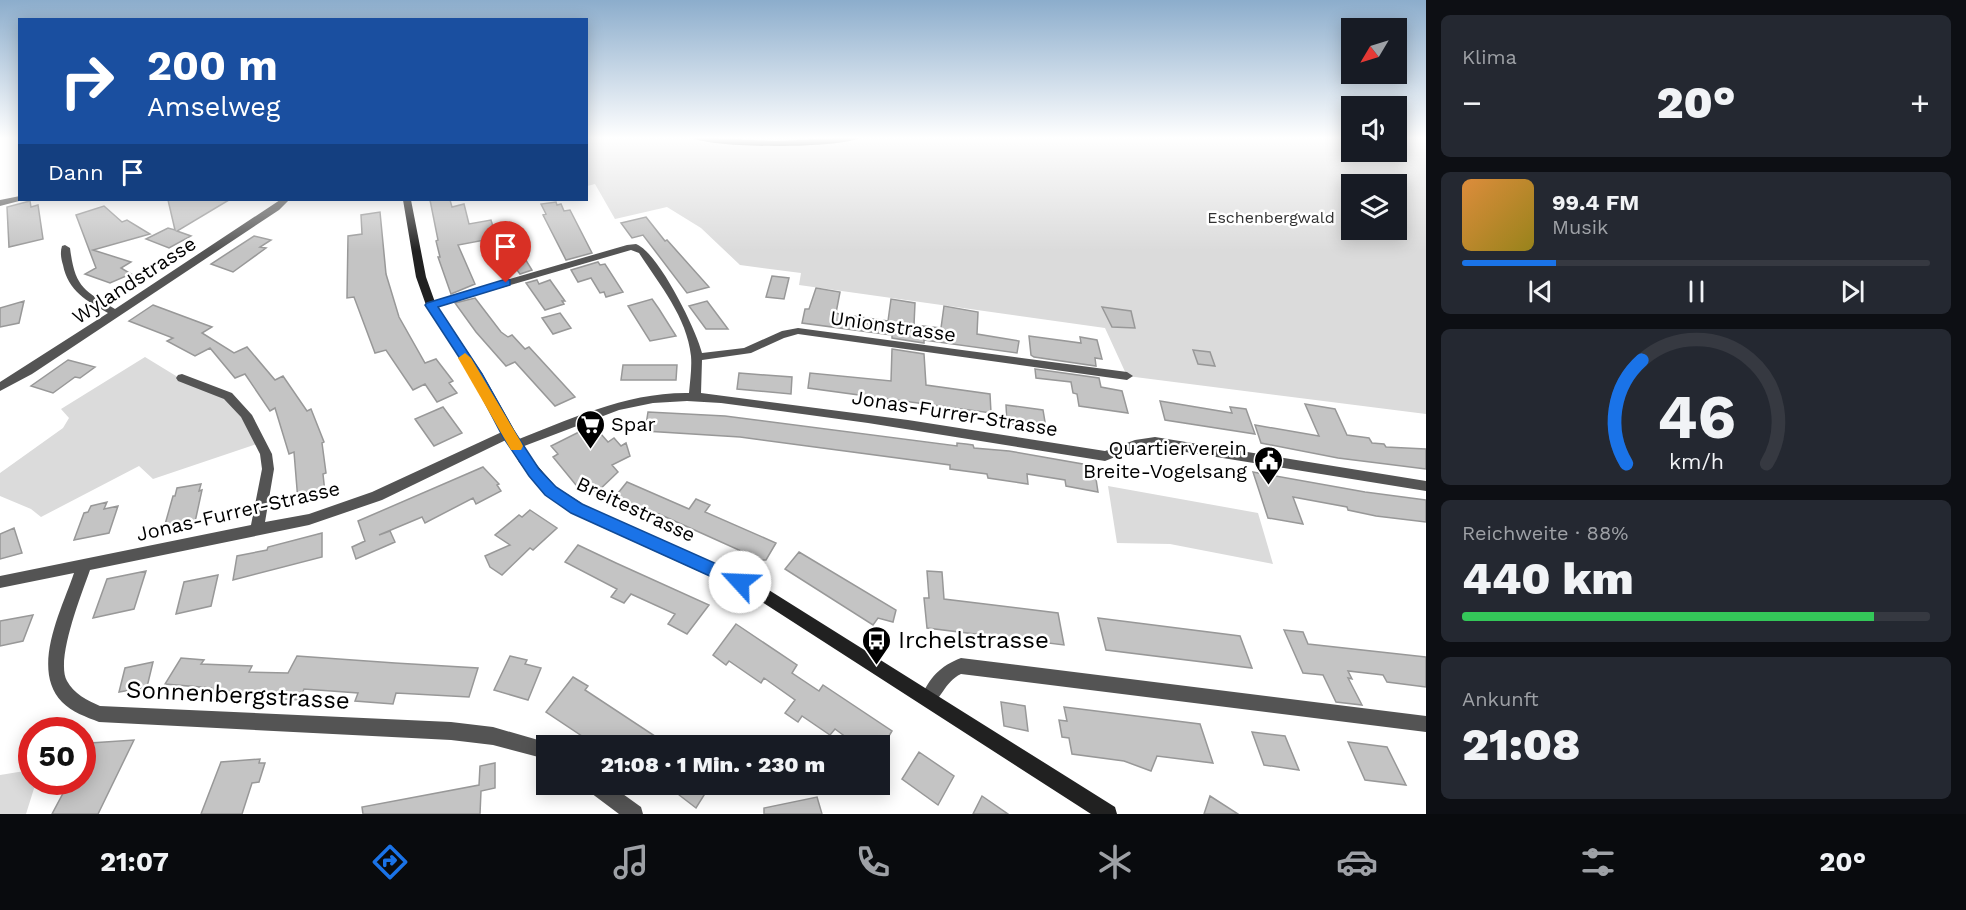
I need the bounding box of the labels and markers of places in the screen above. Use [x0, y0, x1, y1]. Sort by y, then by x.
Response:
pin [480, 221, 531, 283]
supermarket icon: Spar [574, 408, 606, 450]
place label: Spar [611, 412, 656, 436]
place label: Quartierverein Breite-Vogelsang [1083, 436, 1247, 483]
public building icon: Quartierverein Breite-Vogelsang [1252, 444, 1284, 486]
bus stop icon: Irchelstrasse [861, 624, 893, 666]
place label: Irchelstrasse [898, 626, 1049, 654]

